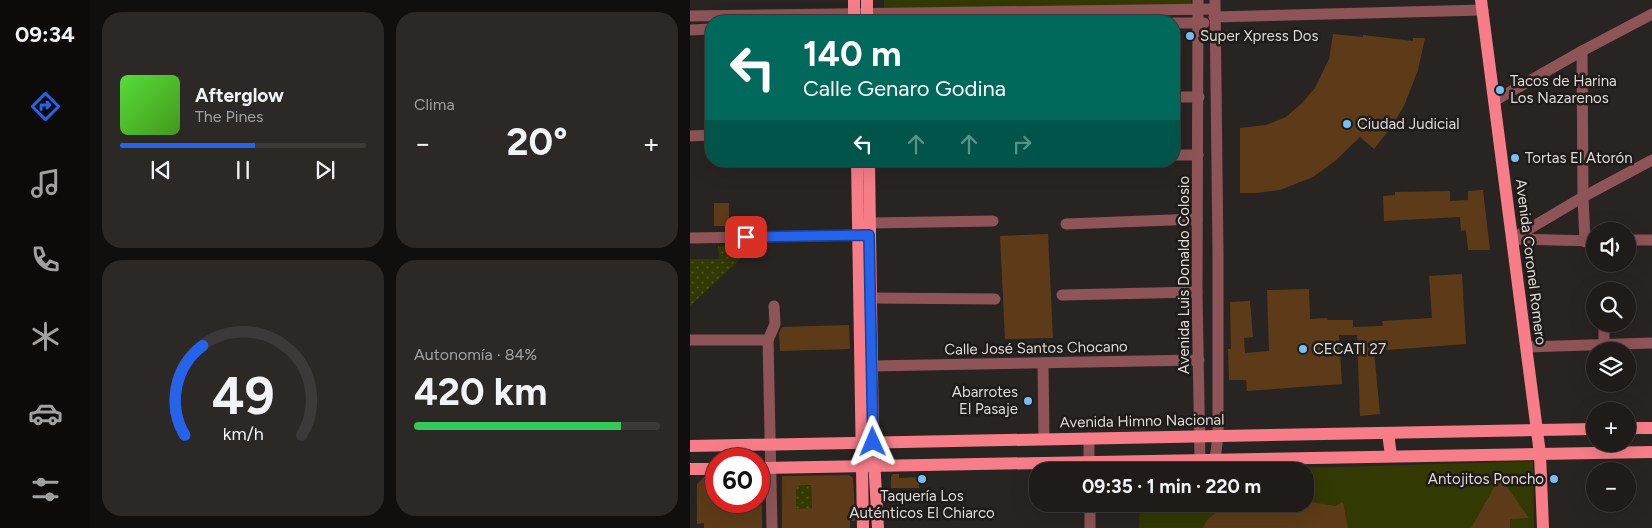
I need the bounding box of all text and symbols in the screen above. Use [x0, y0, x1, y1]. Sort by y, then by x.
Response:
text: 09:34 [15, 21, 75, 48]
place label: Super Xpress Dos [1200, 27, 1318, 45]
marker: Super Xpress Dos [1184, 30, 1196, 42]
text: 140 m [803, 33, 901, 75]
icon: left [720, 35, 785, 100]
place label: Tacos de Harina Los Nazarenos [1510, 72, 1617, 107]
text: Calle Genaro Godina [803, 75, 1006, 102]
text: Afterglow [195, 84, 284, 107]
marker: Tacos de Harina Los Nazarenos [1494, 84, 1506, 96]
icon: directions [28, 89, 63, 124]
text: Clima [414, 95, 455, 114]
text: The Pines [195, 107, 264, 126]
place label: Ciudad Judicial [1357, 115, 1460, 133]
marker: Ciudad Judicial [1341, 118, 1353, 130]
text: 20° [507, 119, 568, 165]
text: − [414, 126, 431, 160]
text: + [643, 126, 660, 160]
icon: left [849, 130, 877, 158]
icon: ahead [902, 130, 930, 158]
icon: ahead [955, 130, 983, 158]
icon: right [1008, 130, 1036, 158]
place label: Tortas El Atorón [1525, 149, 1633, 167]
marker: Tortas El Atorón [1509, 152, 1521, 164]
icon: previous [147, 156, 175, 184]
icon: pause [229, 156, 257, 184]
icon: next [311, 156, 339, 184]
icon: music [28, 166, 63, 201]
street label: Avenida Luis Donaldo Colosio [1175, 176, 1193, 374]
street label: Avenida Coronel Romero [1512, 178, 1550, 346]
pin [725, 216, 767, 258]
map controls [1586, 222, 1636, 512]
button: sound [1586, 222, 1636, 272]
icon: arrive [732, 223, 760, 251]
icon: phone [28, 242, 63, 277]
button: search [1586, 282, 1636, 332]
icon: climate [28, 319, 63, 354]
street label: Calle José Santos Chocano [944, 337, 1128, 359]
place label: CECATI 27 [1313, 340, 1386, 358]
button: layers [1586, 342, 1636, 392]
marker: CECATI 27 [1297, 343, 1309, 355]
text: Autonomía · 84% [414, 345, 537, 364]
text: 49 [211, 365, 275, 427]
text: 420 km [414, 369, 547, 415]
place label: Abarrotes El Pasaje [952, 383, 1018, 418]
marker: Abarrotes El Pasaje [1022, 395, 1034, 407]
icon: car [28, 396, 63, 431]
button: + [1586, 402, 1636, 452]
street label: Avenida Himno Nacional [1059, 411, 1225, 431]
position arrow [846, 415, 898, 467]
text: km/h [223, 423, 263, 444]
speed limit sign: 60 [705, 448, 770, 513]
button: − [1586, 462, 1636, 512]
place label: Antojitos Poncho [1428, 470, 1544, 488]
icon: filters [28, 472, 63, 507]
marker: Taquería Los Auténticos El Chiarco [916, 473, 928, 485]
marker: Antojitos Poncho [1548, 473, 1560, 485]
text: 09:35 · 1 min · 220 m [1082, 475, 1261, 498]
place label: Taquería Los Auténticos El Chiarco [849, 487, 995, 522]

